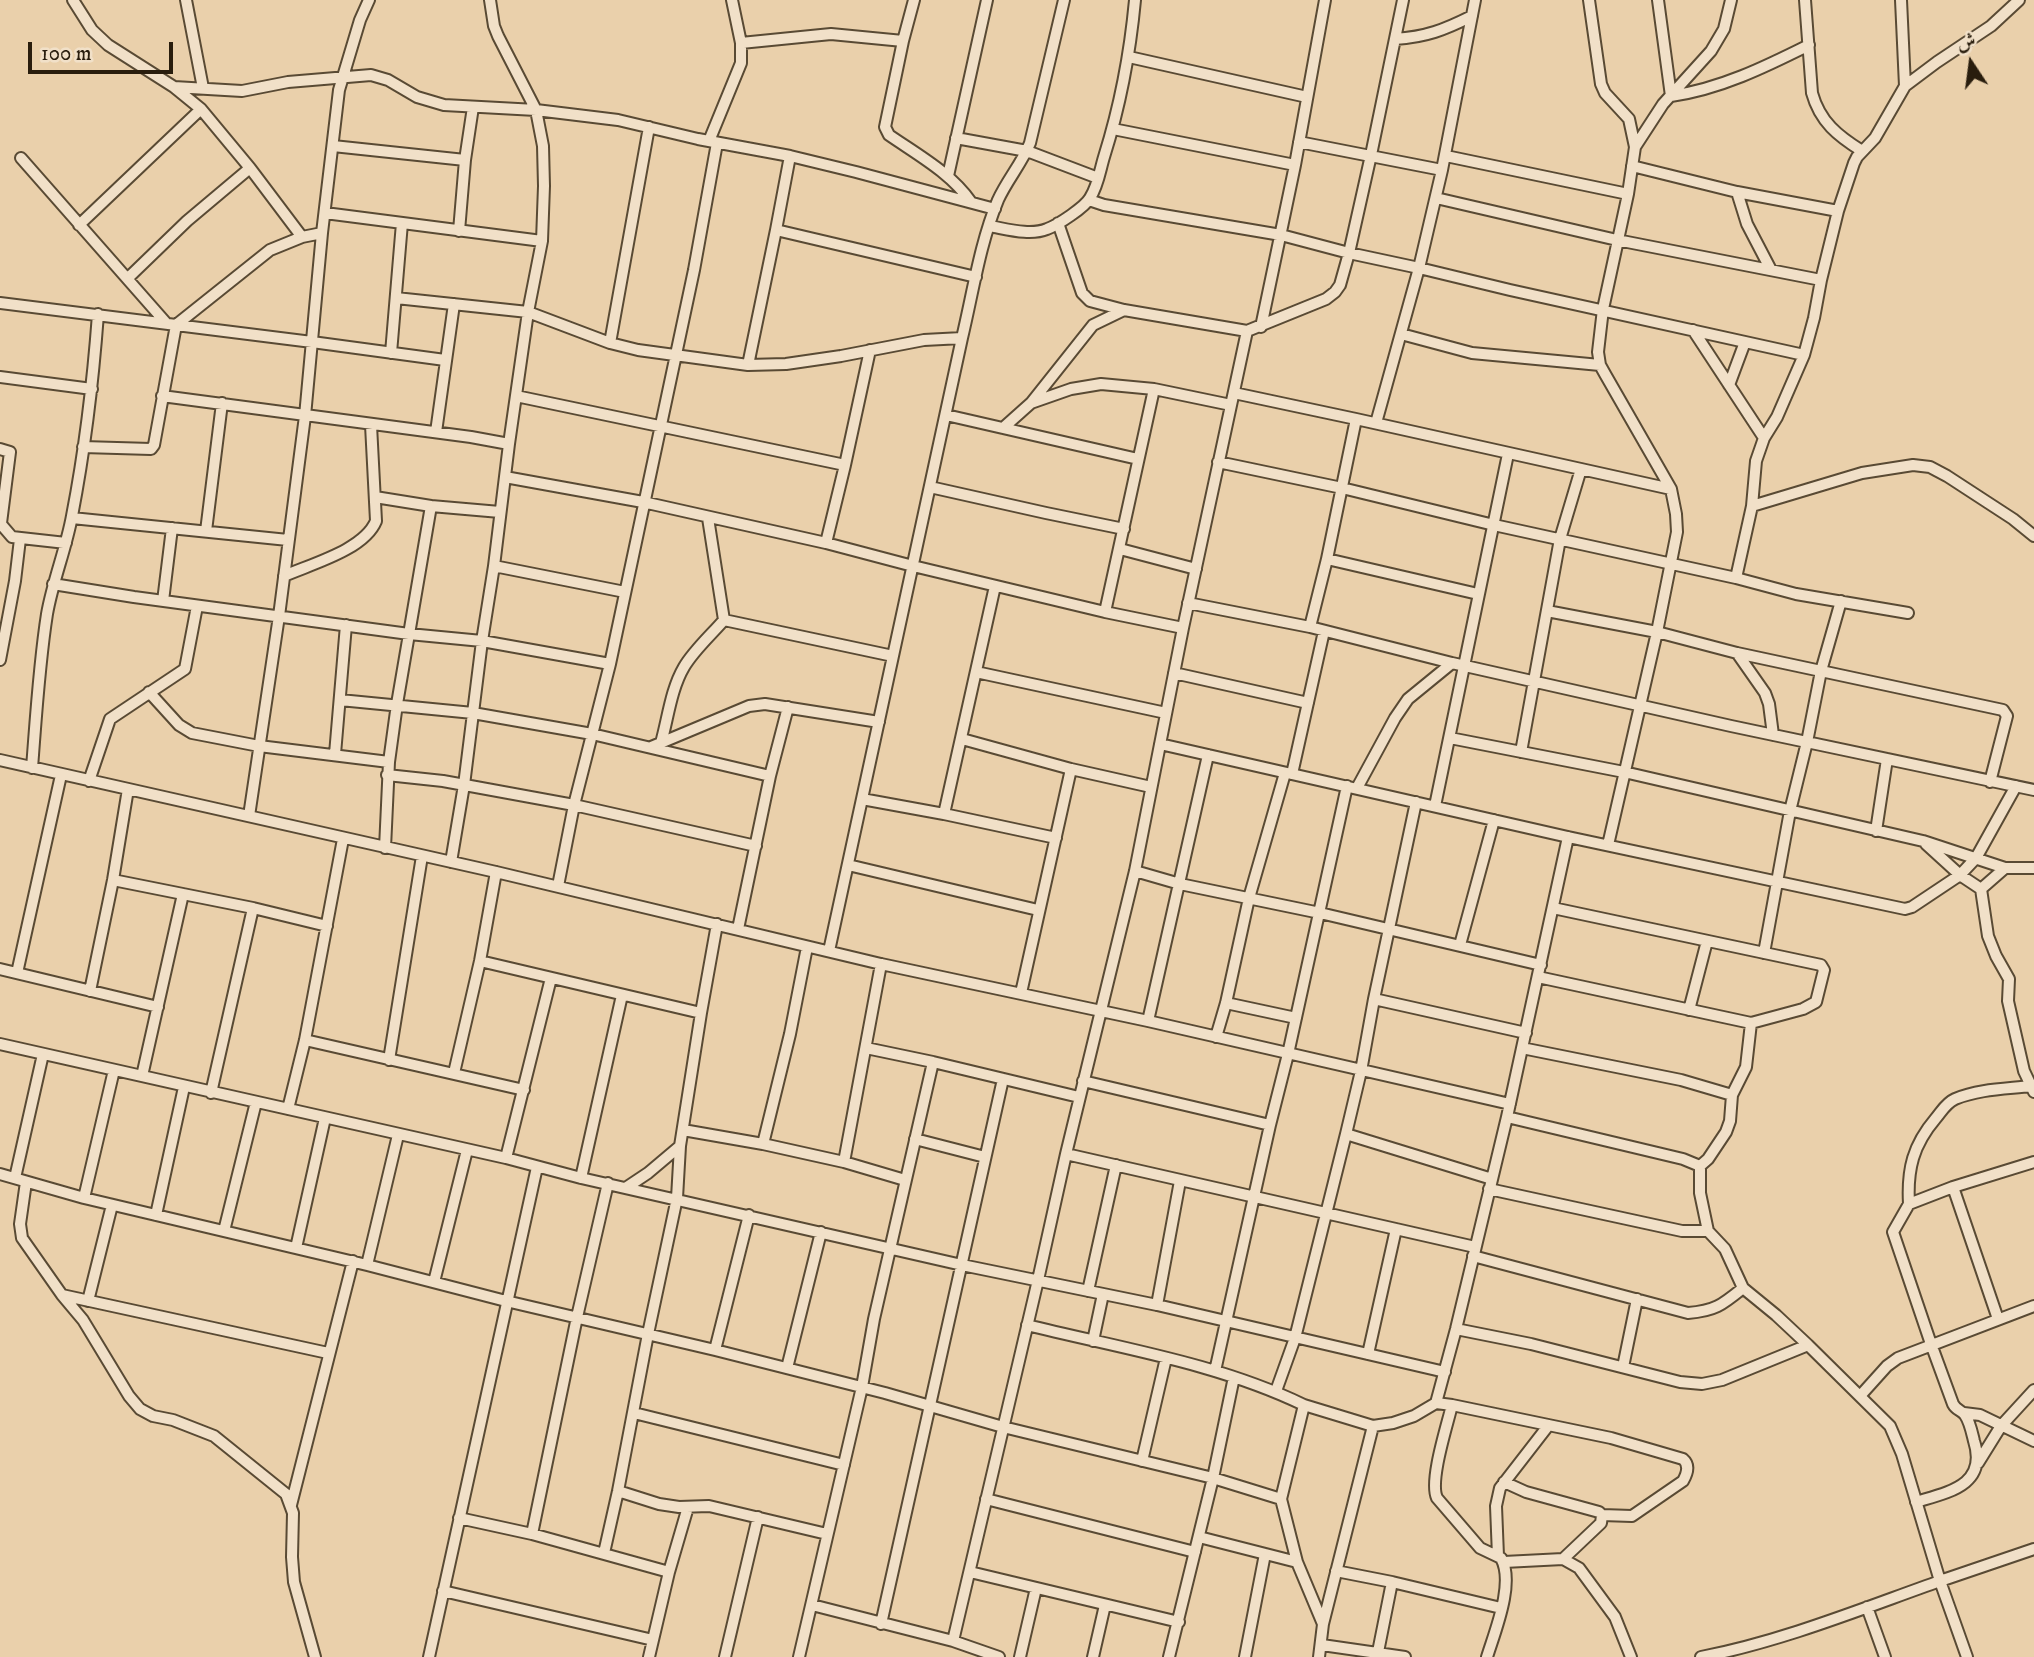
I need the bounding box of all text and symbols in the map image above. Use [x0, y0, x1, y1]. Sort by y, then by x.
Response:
scale bar [32, 28, 177, 72]
north arrow [1936, 28, 2006, 98]
text: ش [1954, 29, 1978, 55]
text: 100 m [41, 41, 92, 67]

